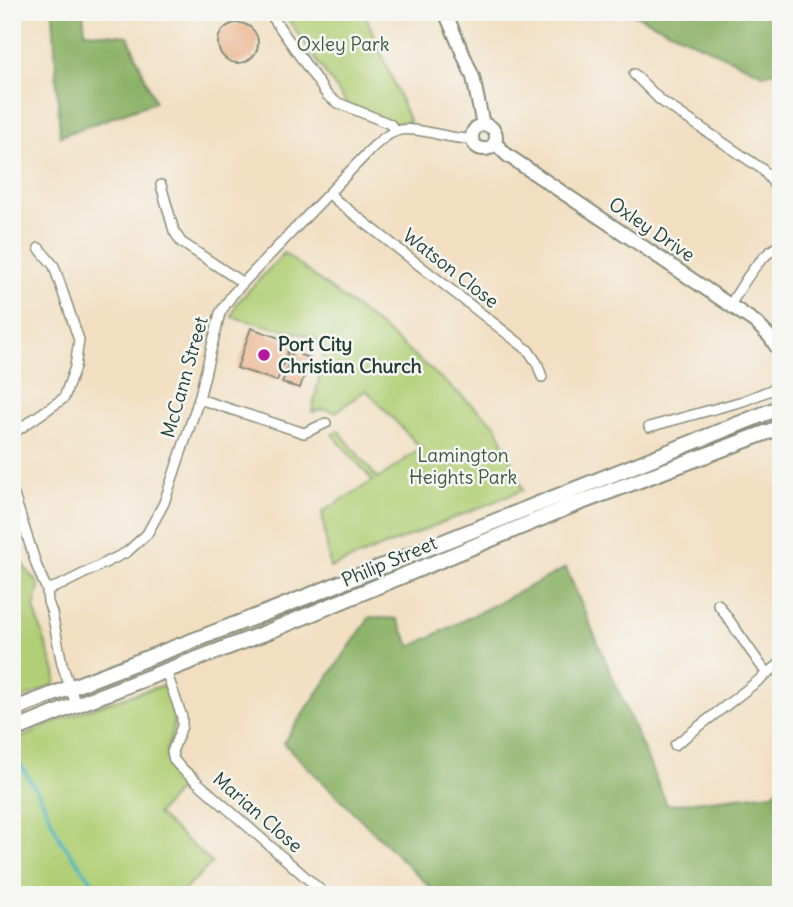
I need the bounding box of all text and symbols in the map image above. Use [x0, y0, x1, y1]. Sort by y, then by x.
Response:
park label: Oxley Park [296, 32, 390, 56]
street label: Oxley Drive [604, 191, 700, 267]
street label: Watson Close [398, 223, 504, 313]
street label: McCann Street [155, 314, 213, 440]
place label: Port City Christian Church [278, 332, 422, 378]
marker: Port City Christian Church [256, 347, 272, 363]
park label: Lamington Heights Park [409, 443, 517, 489]
street label: Philip Street [338, 530, 440, 592]
street label: Marian Close [208, 767, 308, 857]

